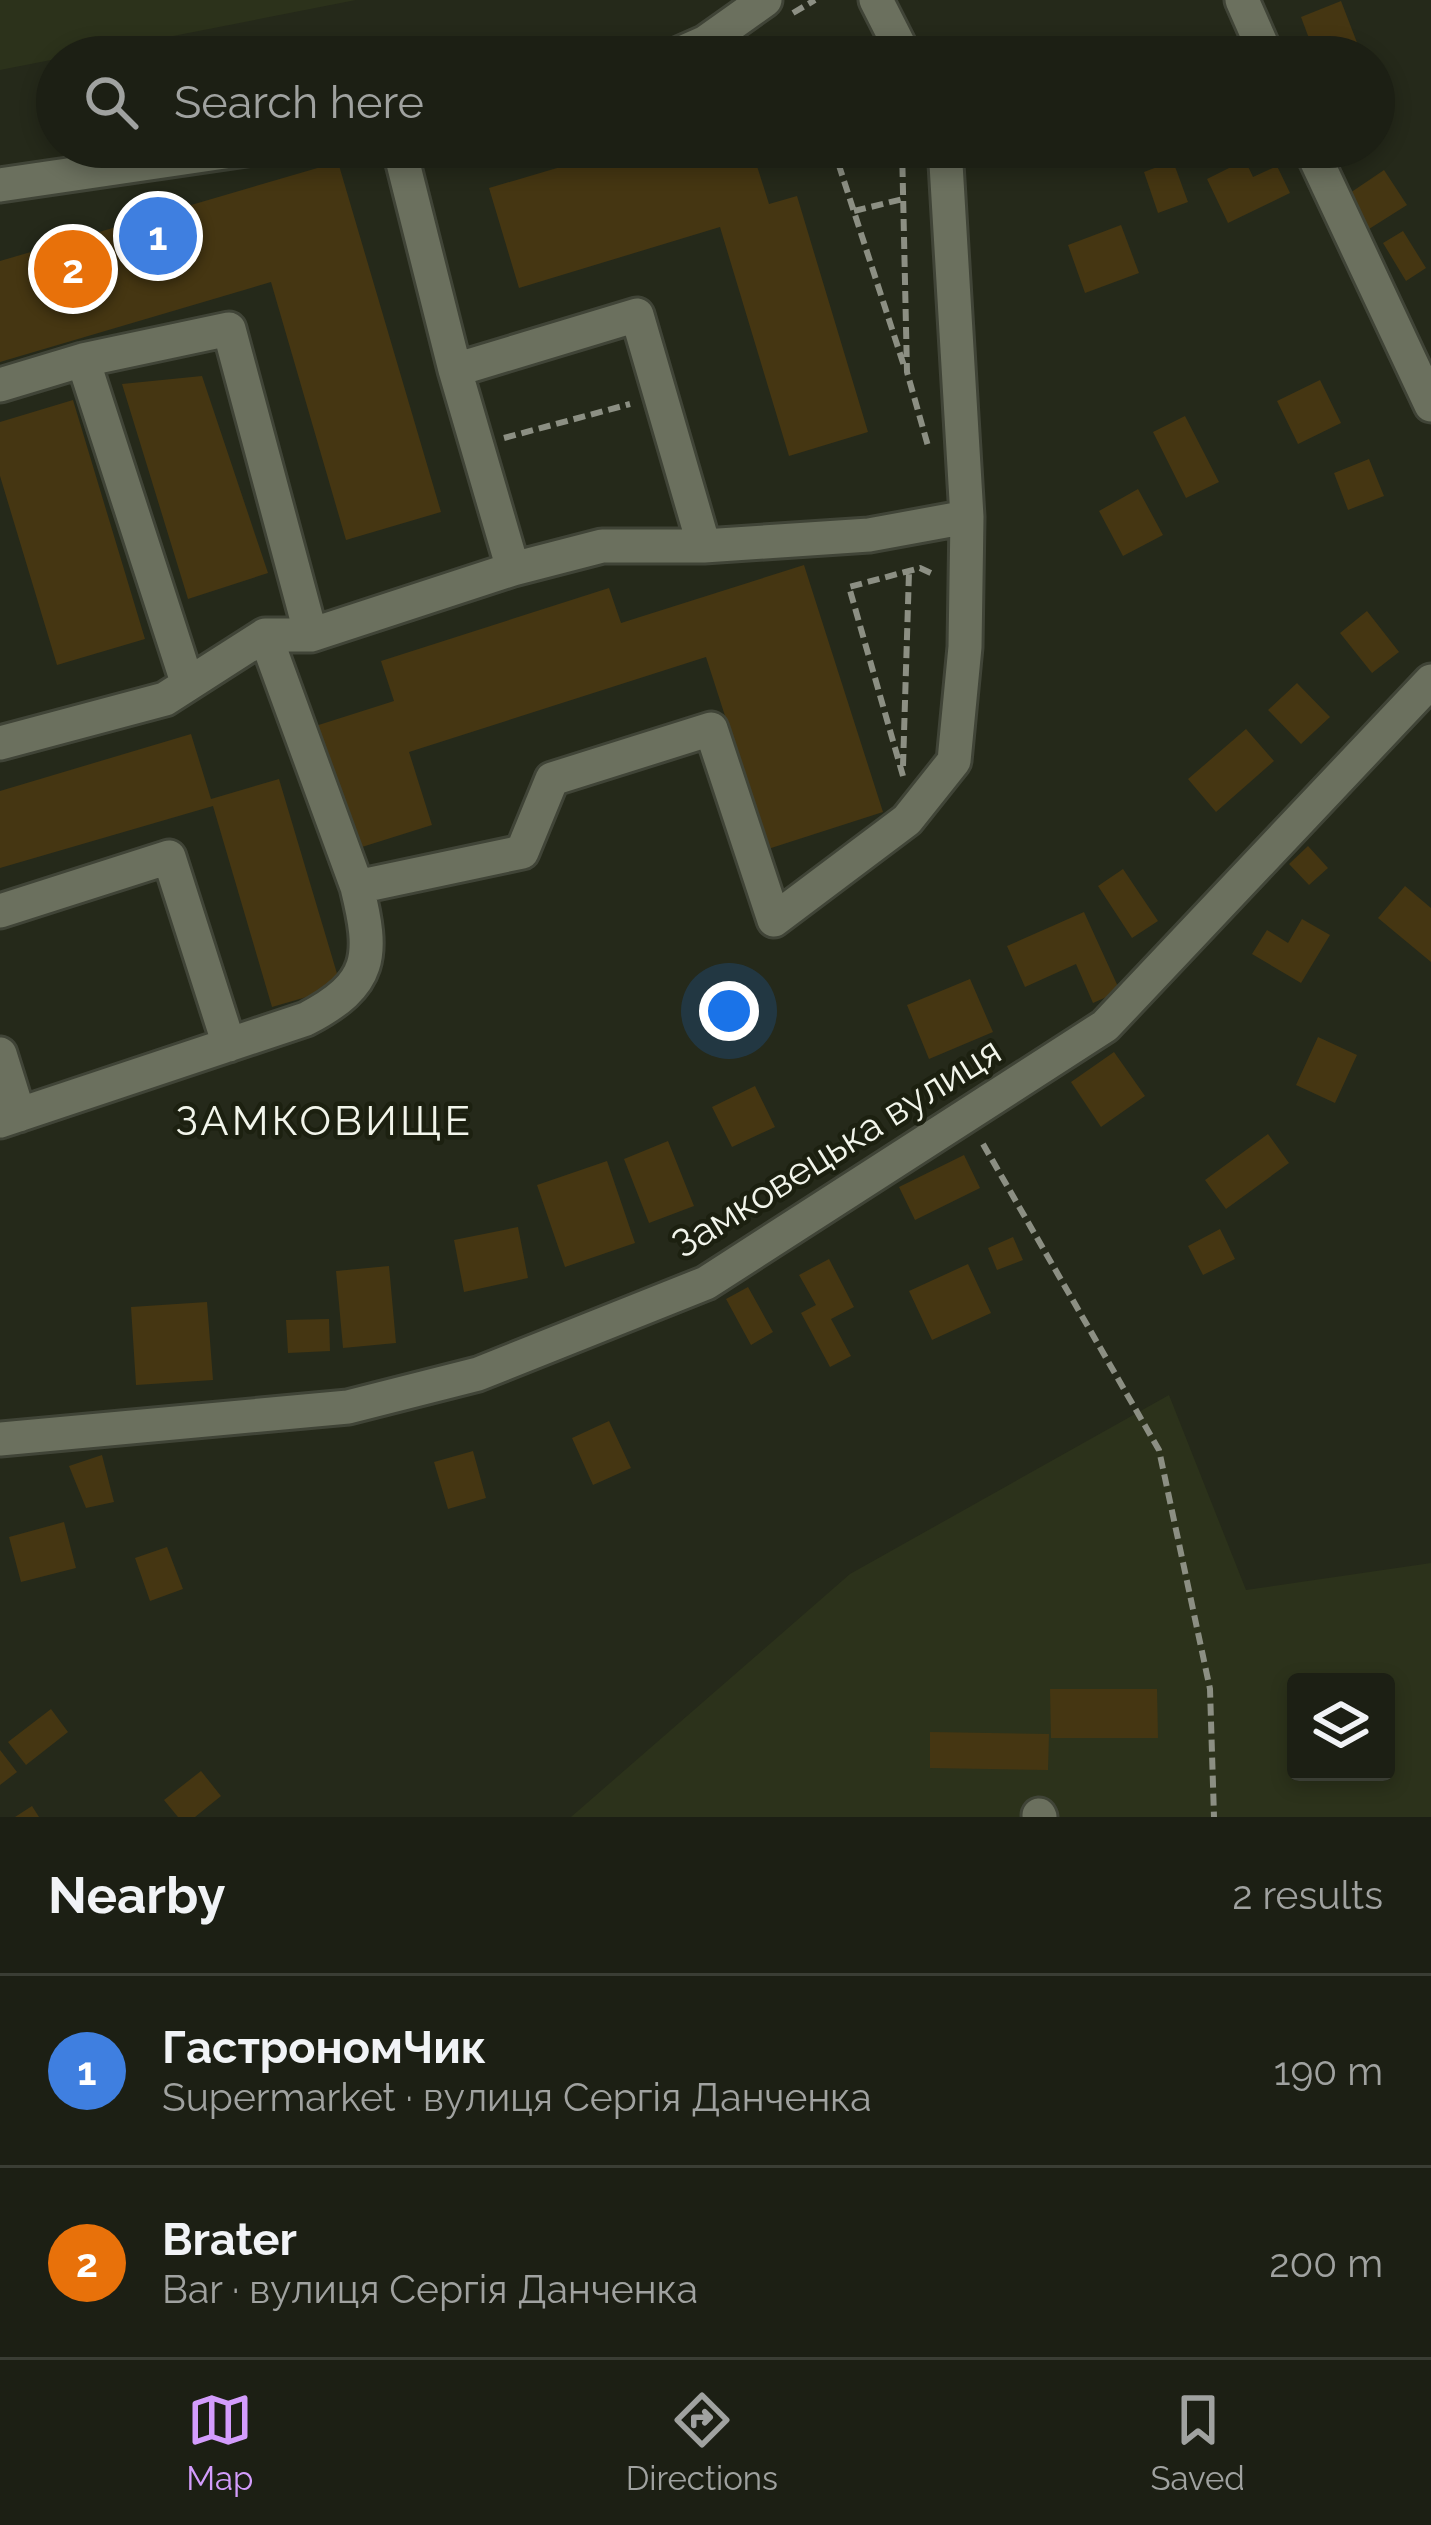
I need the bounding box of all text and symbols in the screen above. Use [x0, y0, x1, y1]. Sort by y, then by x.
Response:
search box [36, 36, 1395, 168]
icon: search [78, 69, 144, 135]
text: Search here [174, 76, 424, 129]
pin: 1 [119, 191, 197, 281]
pin: 2 [34, 224, 112, 314]
your location [699, 981, 759, 1041]
street label: Замковецька вулиця [663, 1027, 1009, 1267]
district label: ЗАМКОВИЩЕ [175, 1096, 473, 1145]
map controls [1287, 1673, 1395, 1781]
button: layers [1287, 1673, 1395, 1781]
text: Nearby [48, 1865, 225, 1925]
text: 2 results [1232, 1872, 1383, 1918]
text: ГастрономЧик [162, 2021, 486, 2074]
text: 1 [77, 2048, 97, 2094]
text: 190 m [1274, 2048, 1383, 2094]
text: Supermarket · вулиця Сергія Данченка [162, 2074, 872, 2120]
text: Brater [162, 2213, 297, 2266]
text: 2 [76, 2240, 98, 2286]
text: 200 m [1269, 2240, 1383, 2286]
text: Bar · вулиця Сергія Данченка [162, 2266, 698, 2312]
tab: Map [186, 2387, 253, 2498]
tab: Directions [626, 2387, 778, 2498]
tab: Saved [1150, 2387, 1245, 2498]

